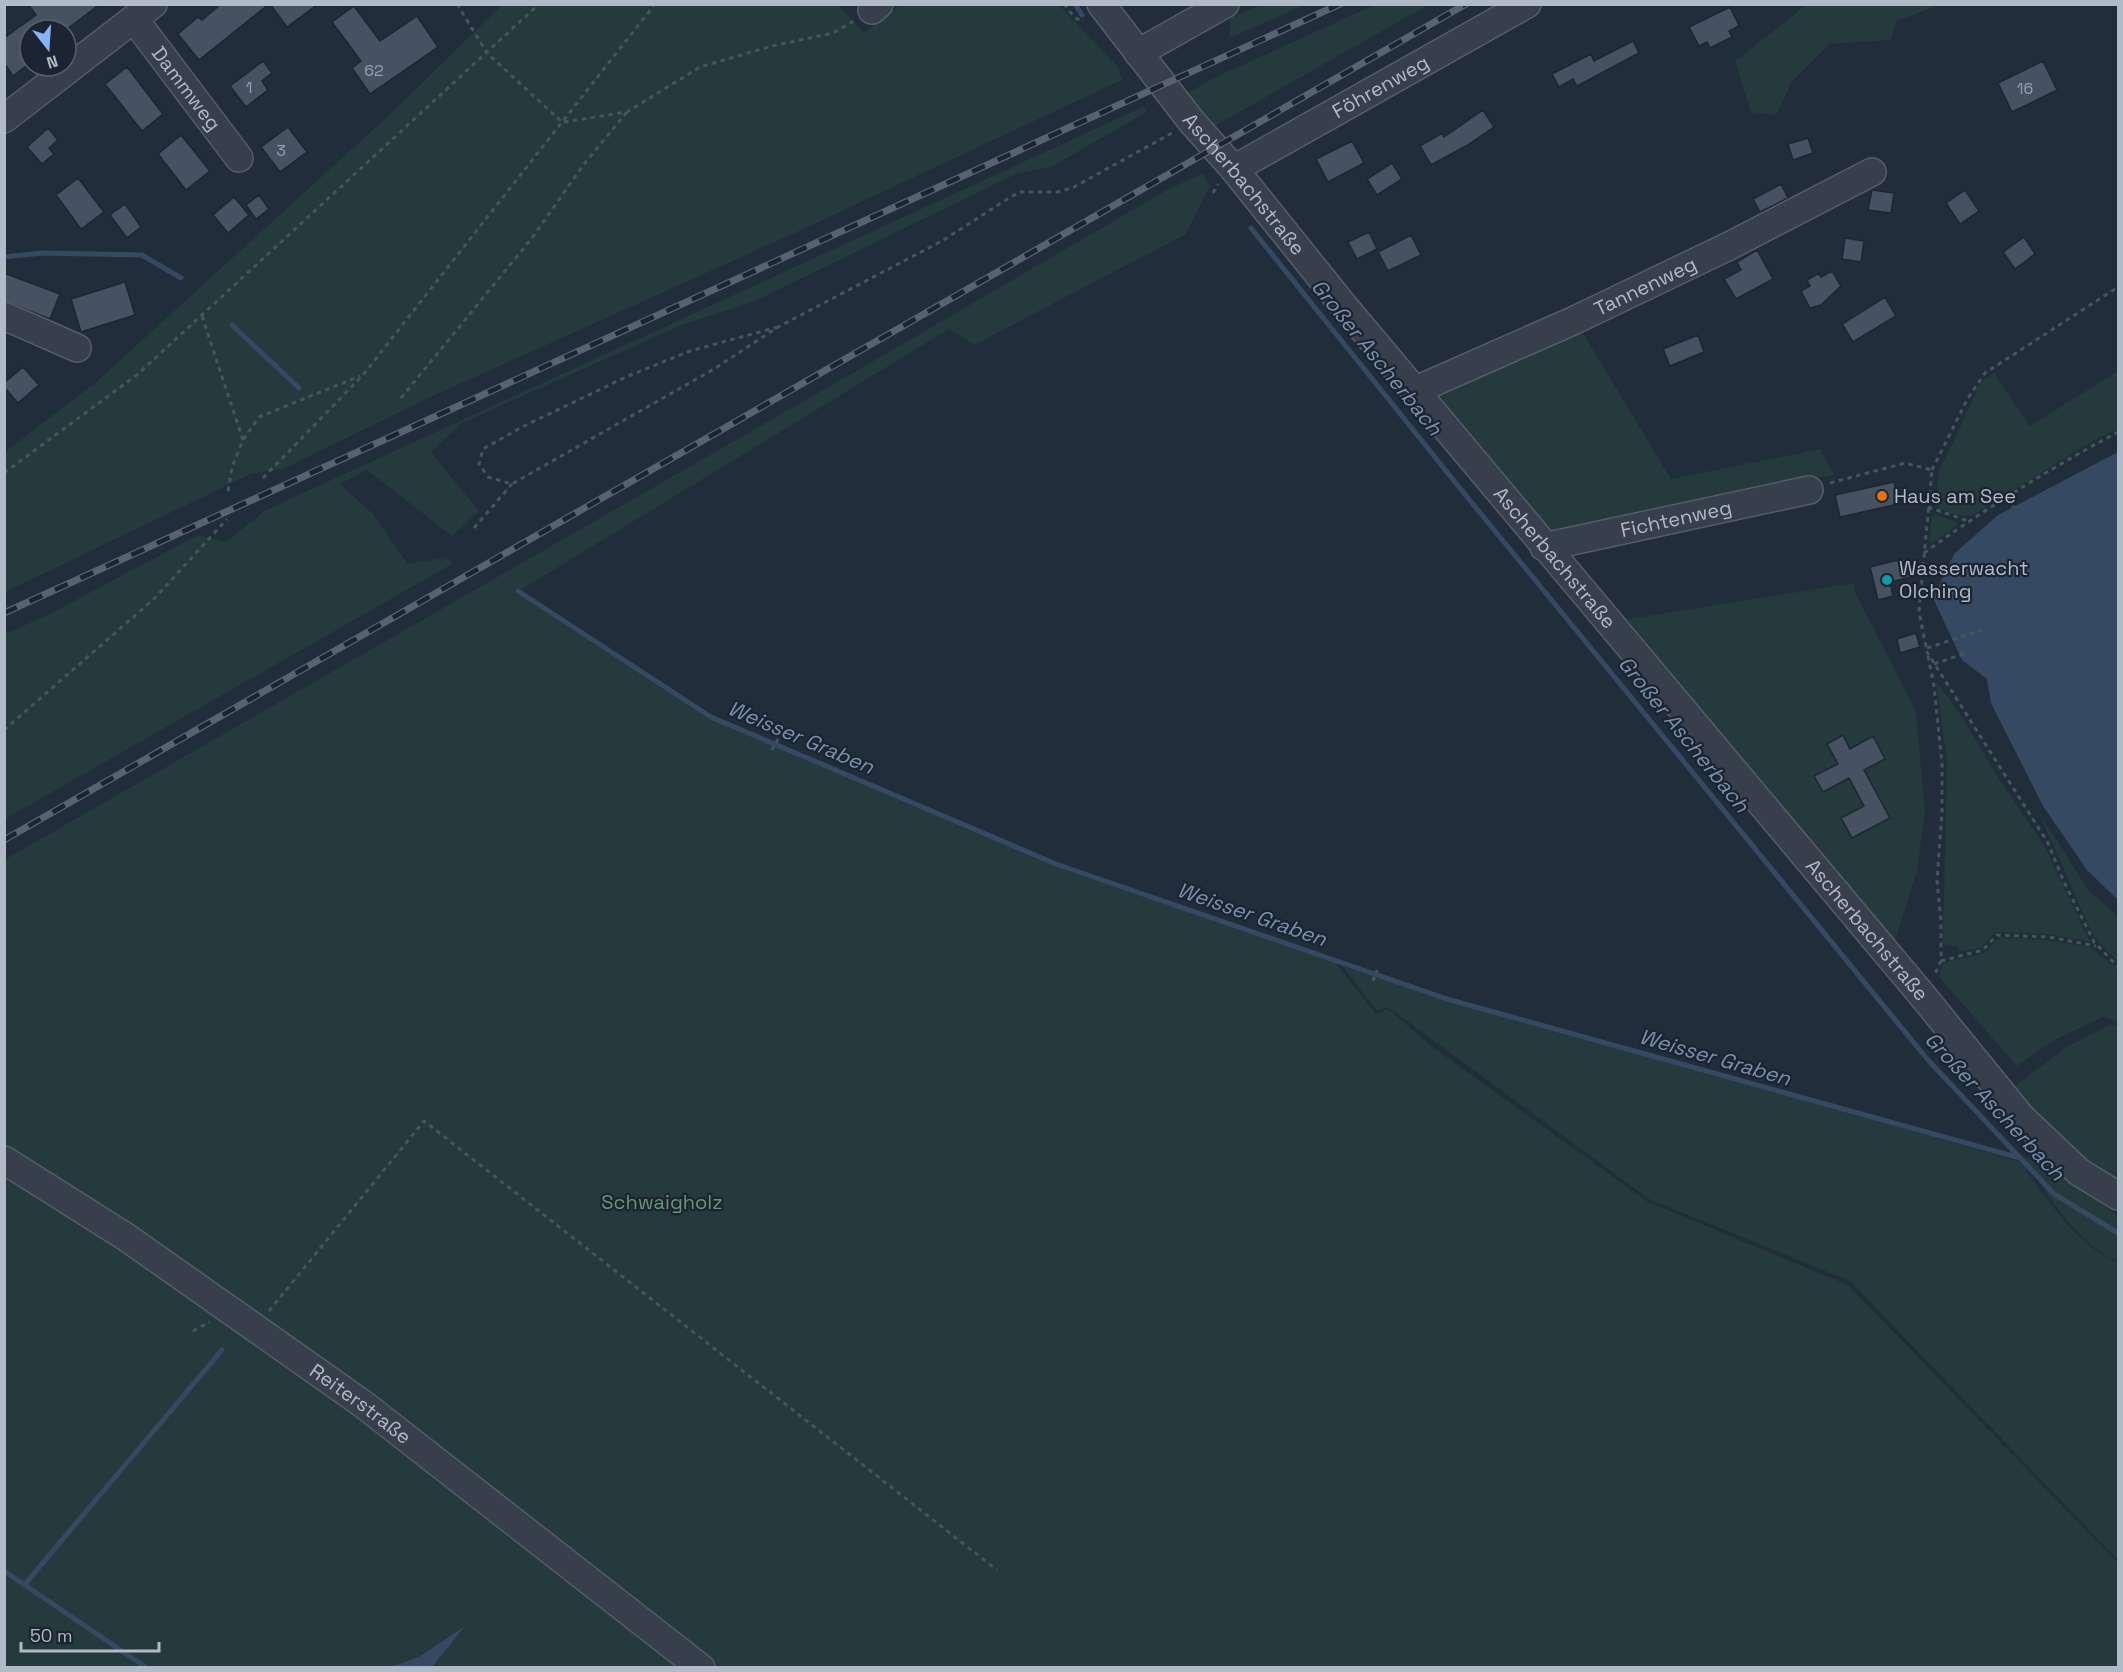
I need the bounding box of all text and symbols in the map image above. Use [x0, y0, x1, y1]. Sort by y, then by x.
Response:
north arrow [18, 18, 78, 78]
street label: Dammweg [146, 41, 227, 136]
street label: Föhrenweg [1327, 49, 1433, 124]
text: N [44, 50, 60, 73]
house number: 62 [364, 60, 384, 81]
house number: 1 [246, 77, 252, 98]
house number: 16 [2017, 78, 2033, 99]
street label: Ascherbachstraße [1177, 108, 1311, 260]
house number: 3 [276, 140, 286, 161]
street label: Tannenweg [1590, 251, 1701, 322]
water label: Großer Ascherbach [1306, 273, 1449, 442]
street label: Ascherbachstraße [1488, 481, 1622, 634]
place label: Haus am See [1894, 483, 2016, 509]
marker: Haus am See [1875, 489, 1889, 503]
street label: Fichtenweg [1618, 494, 1734, 543]
place label: Wasserwacht Olching [1899, 555, 2028, 604]
marker: Wasserwacht Olching [1880, 573, 1894, 587]
water label: Großer Ascherbach [1613, 650, 1756, 819]
water label: Weisser Graben [724, 694, 879, 780]
street label: Ascherbachstraße [1800, 853, 1934, 1006]
water label: Weisser Graben [1174, 876, 1331, 953]
water label: Weisser Graben [1636, 1023, 1795, 1092]
water label: Großer Ascherbach [1919, 1026, 2072, 1187]
park label: Schwaigholz [601, 1189, 723, 1215]
street label: Reiterstraße [305, 1358, 417, 1450]
scale bar [21, 1615, 159, 1653]
text: 50 m [30, 1624, 72, 1647]

